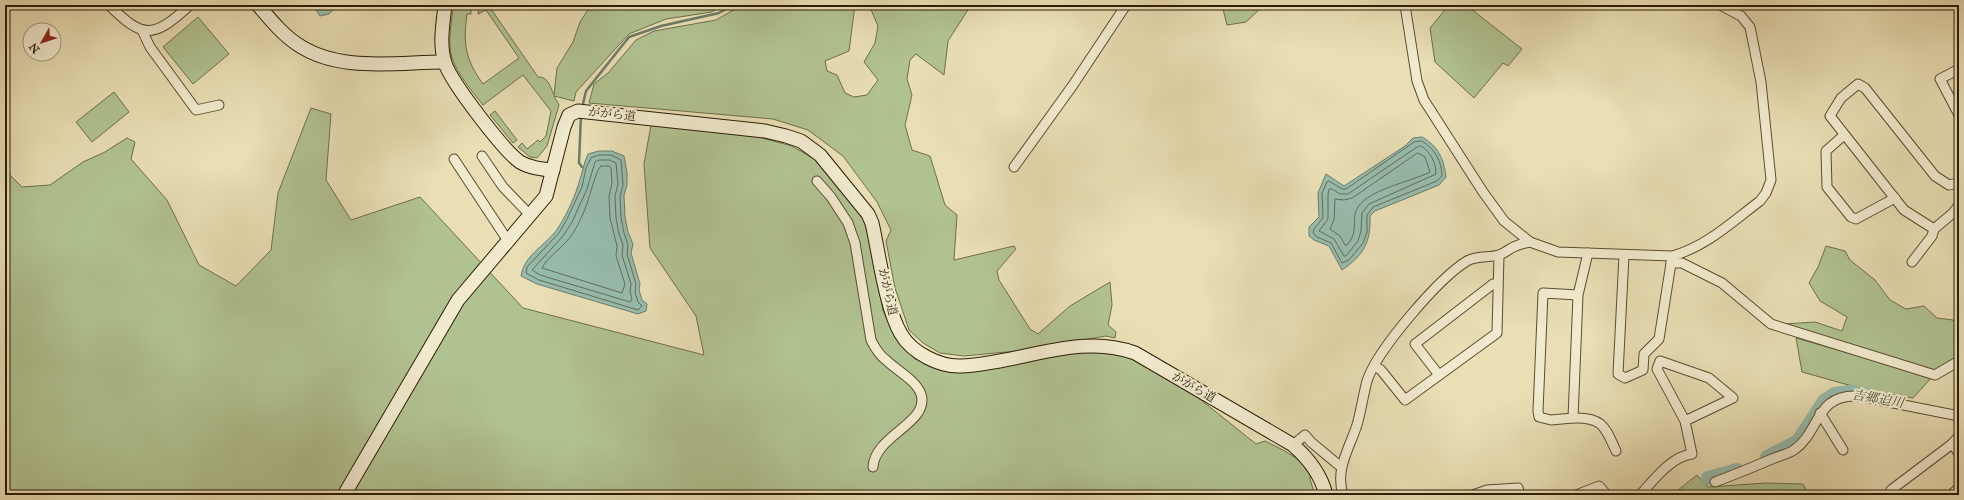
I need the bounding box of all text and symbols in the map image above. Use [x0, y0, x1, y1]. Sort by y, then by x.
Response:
north arrow [22, 22, 62, 62]
text: N [26, 40, 43, 56]
street label: ががら道 [587, 105, 637, 123]
street label: ががら道 [876, 267, 900, 317]
street label: ががら道 [1170, 369, 1218, 405]
water label: 吉郷迫川 [1851, 387, 1907, 412]

